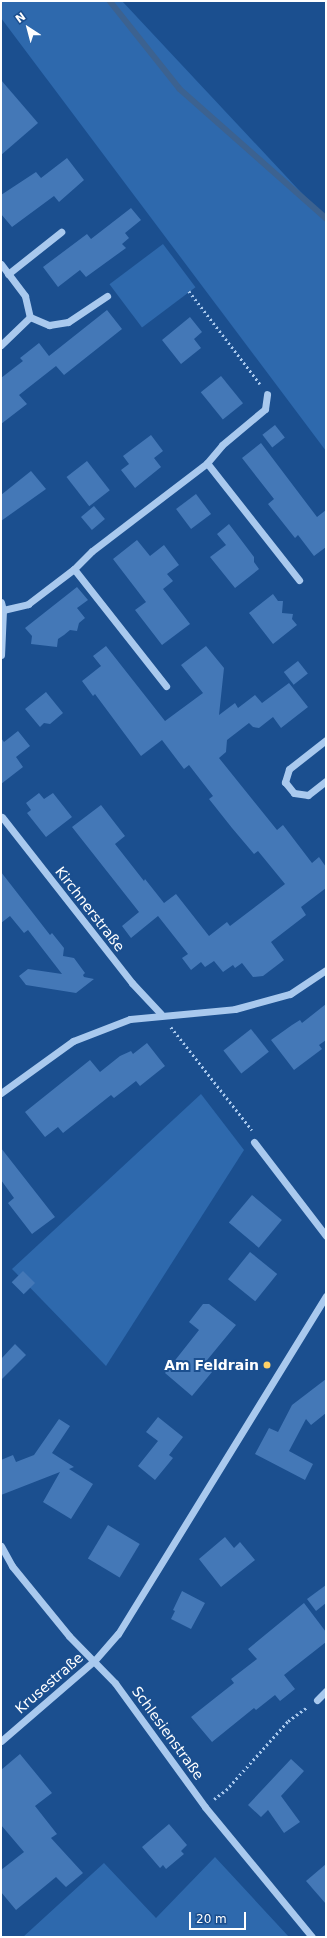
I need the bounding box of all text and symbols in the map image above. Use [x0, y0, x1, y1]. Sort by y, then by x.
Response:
north arrow [8, 8, 48, 48]
text: N [13, 10, 28, 26]
street label: Kirchnerstraße [52, 863, 128, 955]
place label: Am Feldrain [164, 1357, 259, 1373]
marker: Am Feldrain [262, 1360, 272, 1370]
street label: Krusestraße [12, 1649, 86, 1717]
street label: Schlesienstraße [129, 1683, 207, 1783]
scale bar [191, 1904, 248, 1930]
text: 20 m [196, 1912, 227, 1926]

